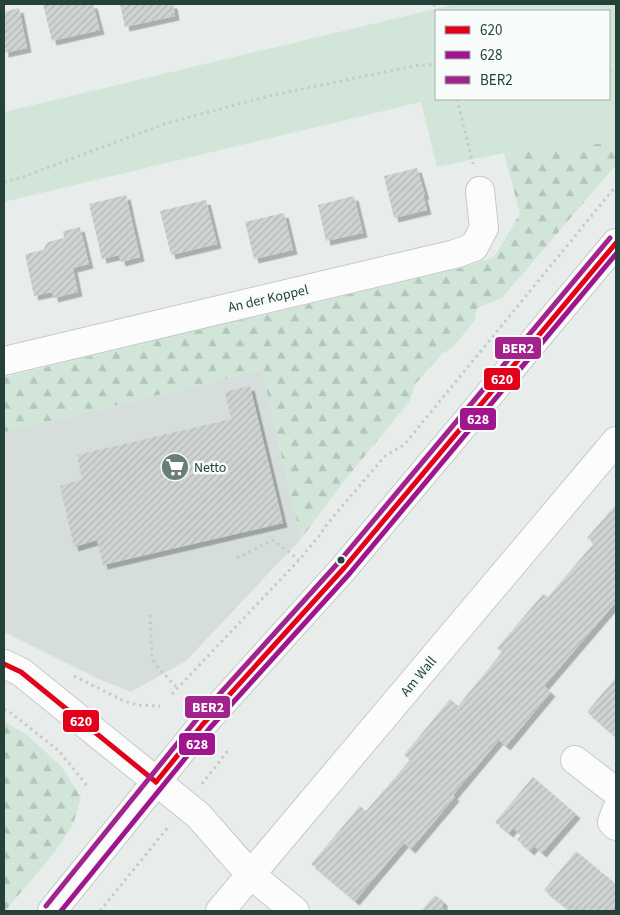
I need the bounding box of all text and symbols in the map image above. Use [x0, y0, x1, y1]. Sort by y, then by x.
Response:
legend [435, 10, 610, 100]
text: 620 [480, 20, 502, 41]
text: 628 [480, 45, 502, 66]
text: BER2 [480, 70, 513, 91]
street label: An der Koppel [226, 280, 311, 318]
line badge: BER2 [494, 336, 542, 360]
text: BER2 [502, 339, 534, 359]
line badge: 620 [483, 367, 521, 391]
text: 620 [491, 370, 513, 390]
line badge: 628 [459, 407, 497, 431]
text: 628 [467, 410, 489, 430]
supermarket icon: Netto [160, 452, 190, 482]
place label: Netto [194, 458, 226, 478]
unlabelled marker [336, 555, 346, 565]
street label: Am Wall [396, 652, 442, 701]
line badge: BER2 [184, 695, 231, 719]
text: BER2 [192, 698, 224, 718]
line badge: 620 [62, 709, 100, 733]
text: 620 [70, 712, 92, 732]
line badge: 628 [178, 732, 216, 756]
text: 628 [186, 735, 208, 755]

